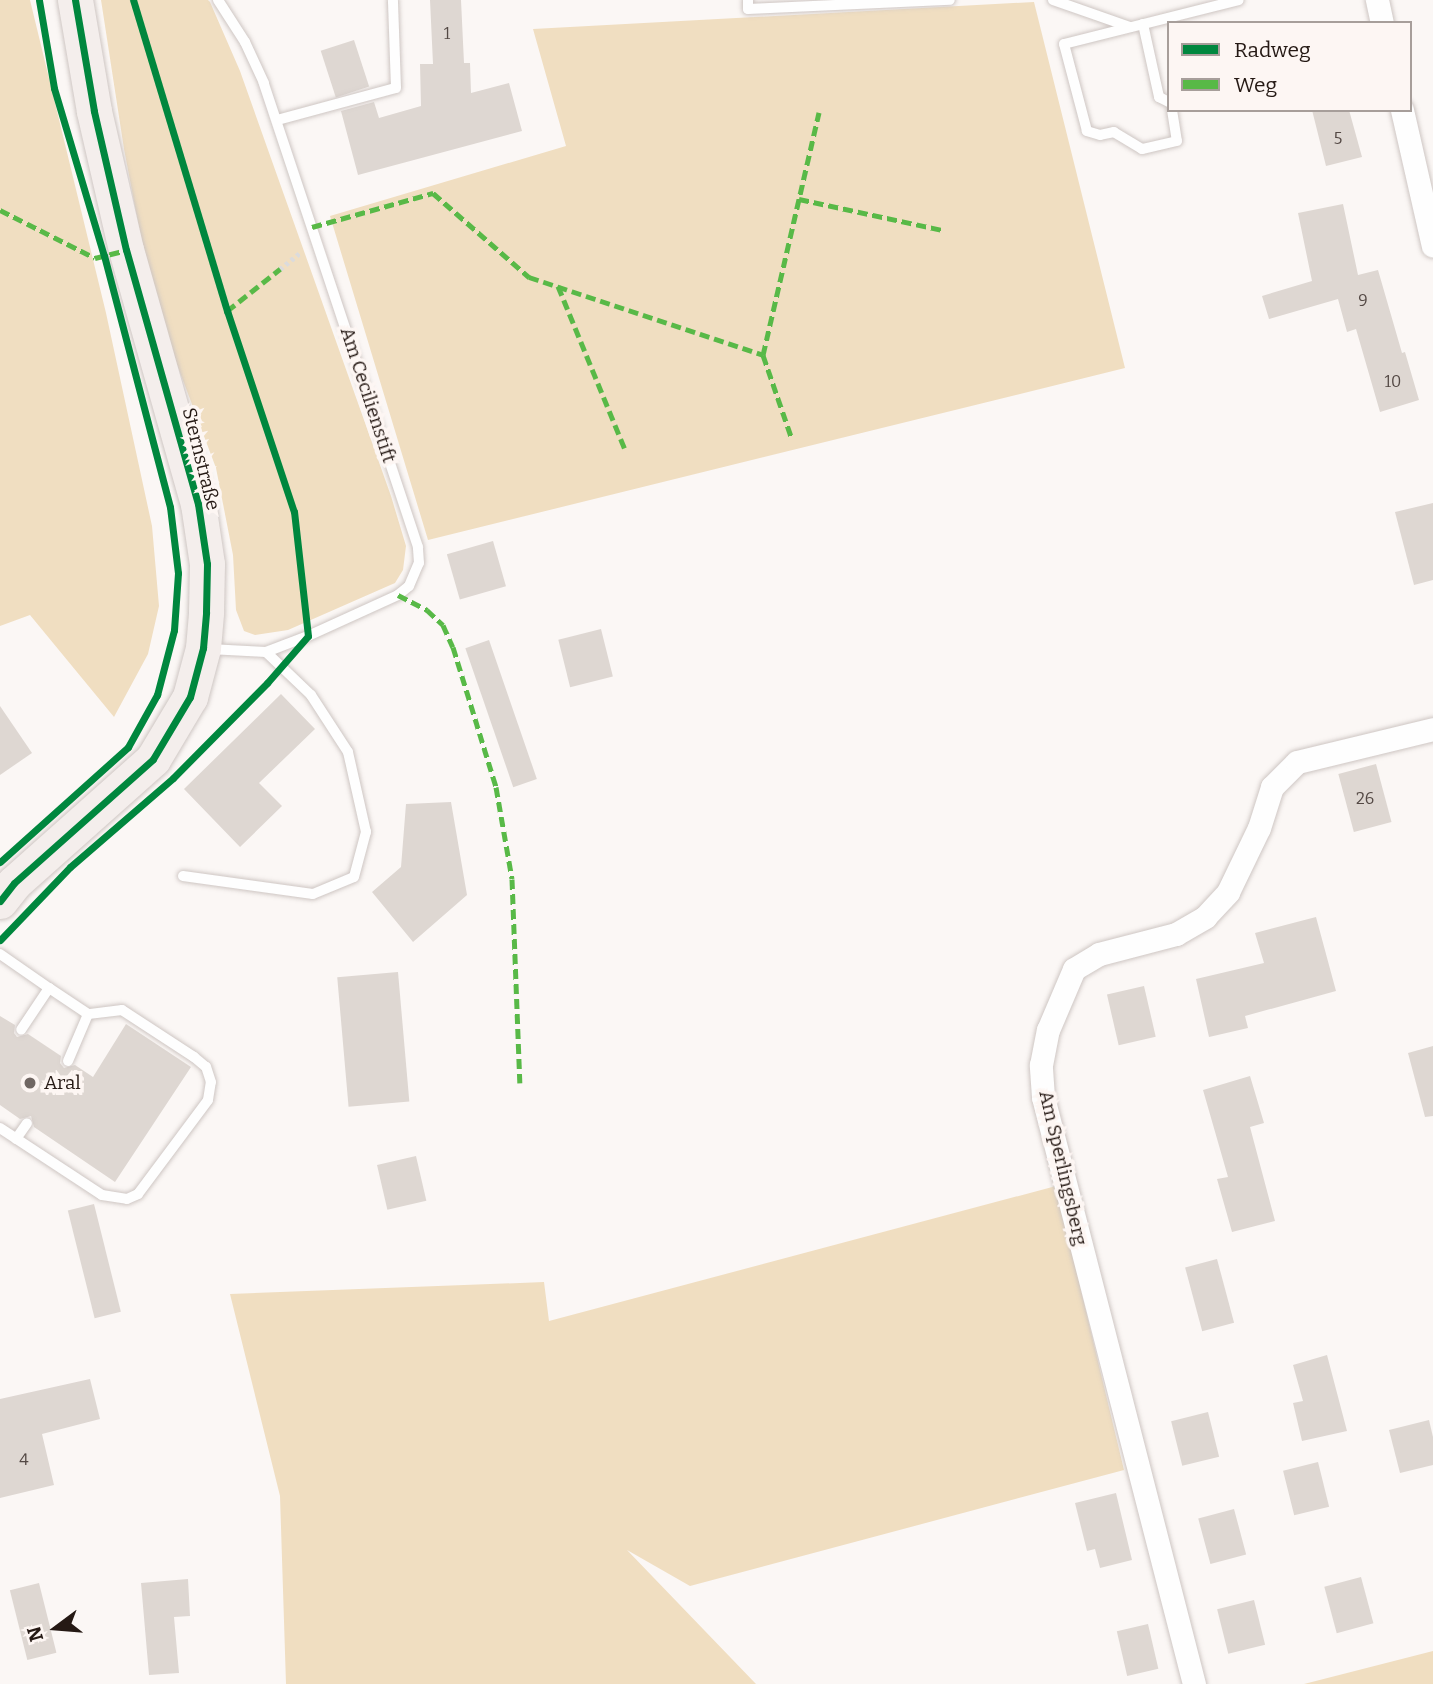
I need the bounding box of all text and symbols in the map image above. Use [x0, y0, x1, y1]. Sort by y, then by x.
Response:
legend [1167, 21, 1412, 112]
house number: 1 [444, 24, 450, 44]
text: Radweg [1234, 37, 1311, 63]
text: Weg [1234, 72, 1277, 98]
house number: 5 [1334, 129, 1342, 149]
house number: 9 [1358, 291, 1368, 311]
street label: Am Cecilienstift [335, 324, 401, 466]
house number: 10 [1385, 372, 1401, 392]
street label: Sternstraße [177, 405, 225, 513]
house number: 26 [1356, 789, 1374, 809]
place label: Aral [44, 1072, 81, 1094]
marker: Aral [22, 1075, 38, 1091]
street label: Am Sperlingsberg [1034, 1088, 1092, 1248]
house number: 4 [19, 1450, 29, 1470]
north arrow [21, 1593, 91, 1663]
text: N [22, 1624, 48, 1644]

